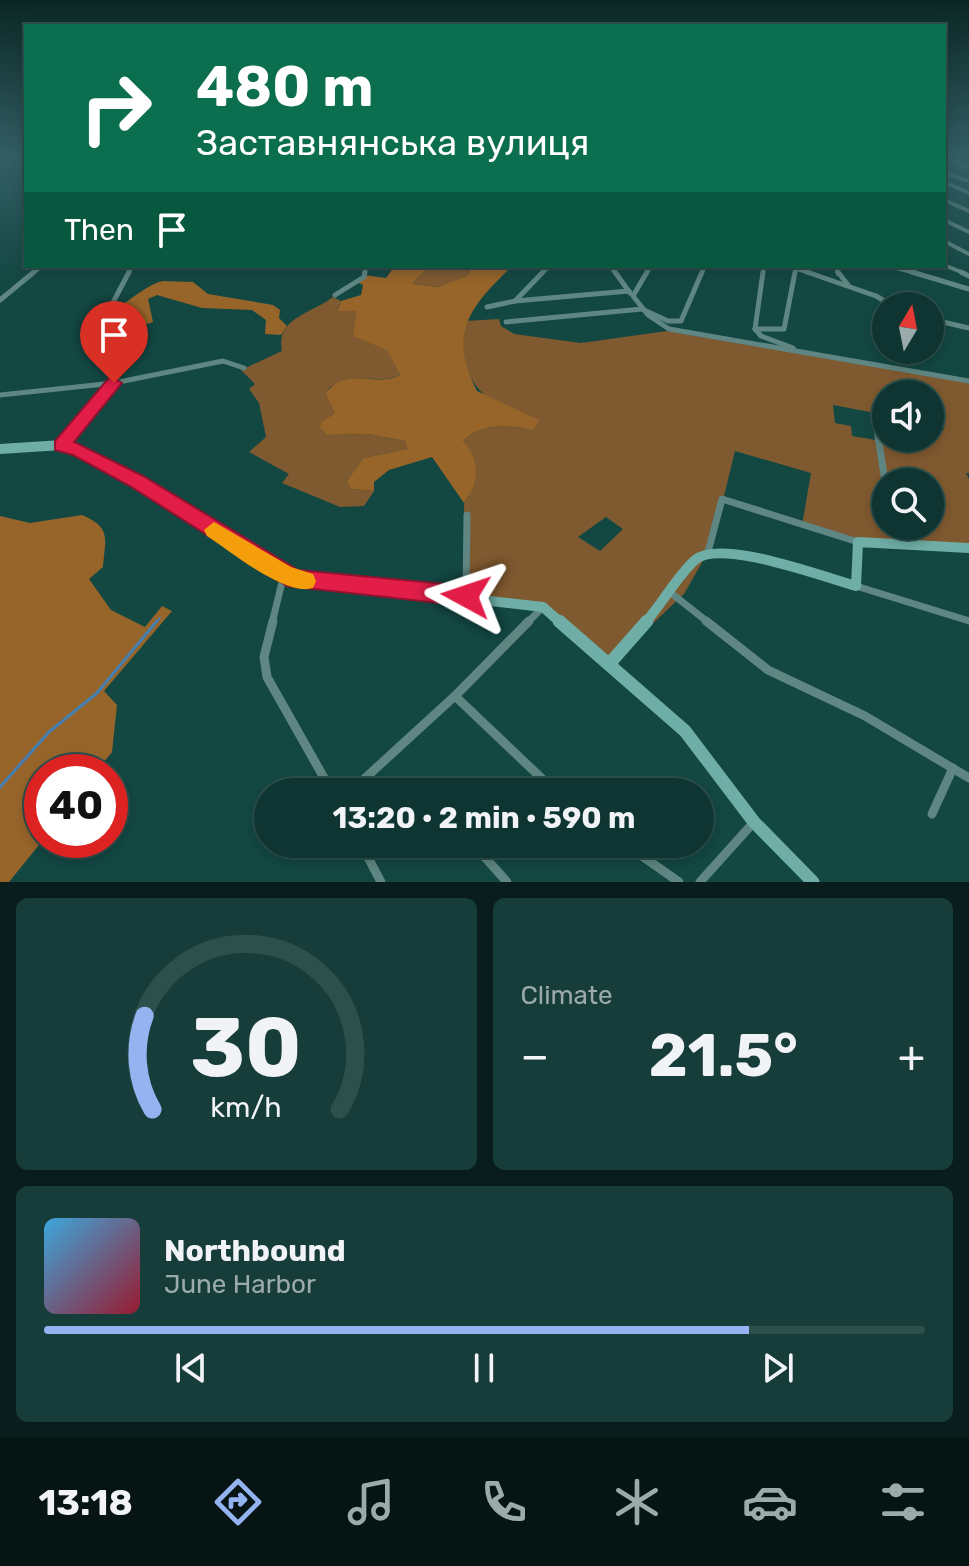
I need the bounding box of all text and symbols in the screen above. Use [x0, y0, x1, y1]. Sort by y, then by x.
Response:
text: 480 m [196, 54, 373, 120]
icon: right [64, 56, 168, 160]
text: Заставнянська вулиця [196, 121, 589, 164]
icon: arrive [150, 208, 194, 252]
text: Then [64, 212, 134, 248]
north arrow [872, 292, 944, 364]
map controls [872, 292, 944, 540]
pin [80, 301, 148, 383]
icon: arrive [92, 313, 136, 357]
button: sound [872, 380, 944, 452]
button: search [872, 468, 944, 540]
position arrow [424, 554, 508, 638]
speed limit sign: 40 [24, 754, 128, 858]
text: 13:20 · 2 min · 590 m [333, 800, 635, 836]
text: Climate [521, 980, 613, 1011]
text: 30 [191, 998, 302, 1097]
text: 21.5° [649, 1020, 798, 1091]
text: − [521, 1030, 549, 1082]
text: + [898, 1030, 925, 1082]
text: km/h [211, 1090, 282, 1124]
text: Northbound [164, 1233, 346, 1269]
text: June Harbor [164, 1269, 316, 1300]
icon: previous [169, 1346, 213, 1390]
icon: pause [462, 1346, 506, 1390]
icon: next [756, 1346, 800, 1390]
icon: directions [210, 1474, 266, 1530]
icon: music [343, 1474, 399, 1530]
icon: phone [476, 1474, 532, 1530]
icon: climate [609, 1474, 665, 1530]
icon: car [742, 1474, 798, 1530]
icon: filters [875, 1474, 931, 1530]
text: 13:18 [38, 1481, 133, 1524]

